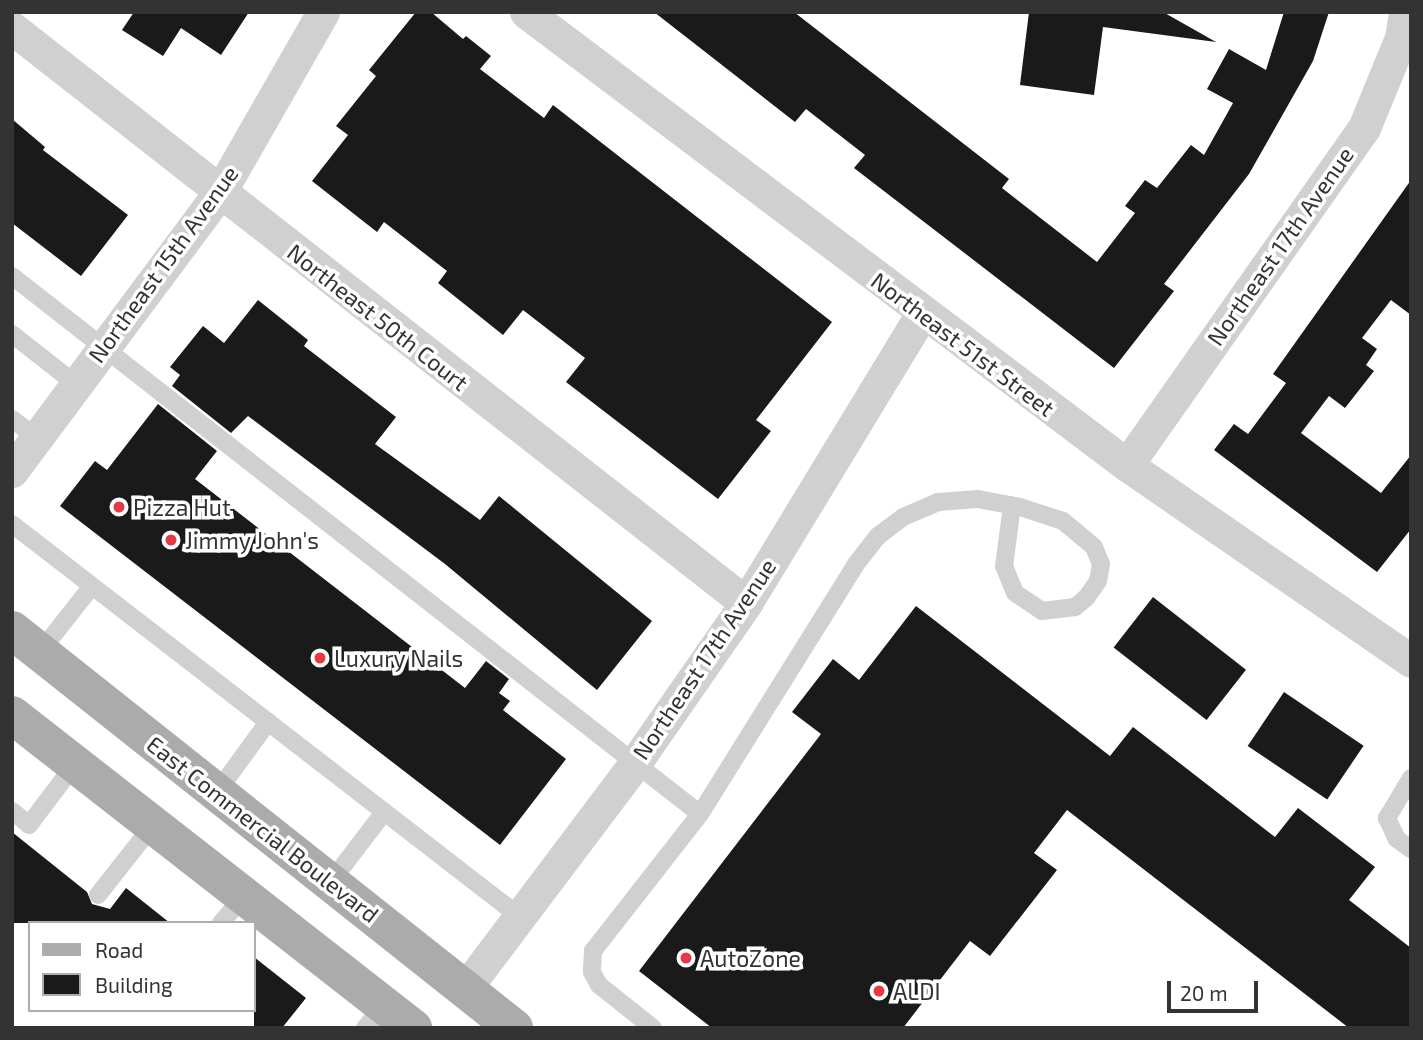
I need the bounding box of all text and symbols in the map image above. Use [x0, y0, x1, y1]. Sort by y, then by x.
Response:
street label: Northeast 17th Avenue [1201, 141, 1359, 351]
street label: Northeast 15th Avenue [82, 160, 244, 368]
street label: Northeast 50th Court [282, 238, 474, 396]
street label: Northeast 51st Street [866, 266, 1060, 422]
place label: Pizza Hut [133, 493, 231, 521]
marker: Pizza Hut [111, 499, 127, 515]
place label: Jimmy John's [185, 526, 320, 554]
marker: Jimmy John's [163, 532, 179, 548]
street label: Northeast 17th Avenue [626, 553, 782, 765]
place label: Luxury Nails [334, 644, 464, 672]
marker: Luxury Nails [312, 650, 328, 666]
street label: East Commercial Boulevard [142, 730, 384, 928]
legend [28, 921, 256, 1012]
text: Road [95, 937, 143, 962]
place label: AutoZone [700, 944, 801, 972]
marker: AutoZone [678, 950, 694, 966]
scale bar [1171, 967, 1262, 1011]
text: Building [95, 972, 173, 997]
place label: ALDI [893, 977, 940, 1005]
text: 20 m [1180, 980, 1228, 1005]
marker: ALDI [871, 983, 887, 999]

